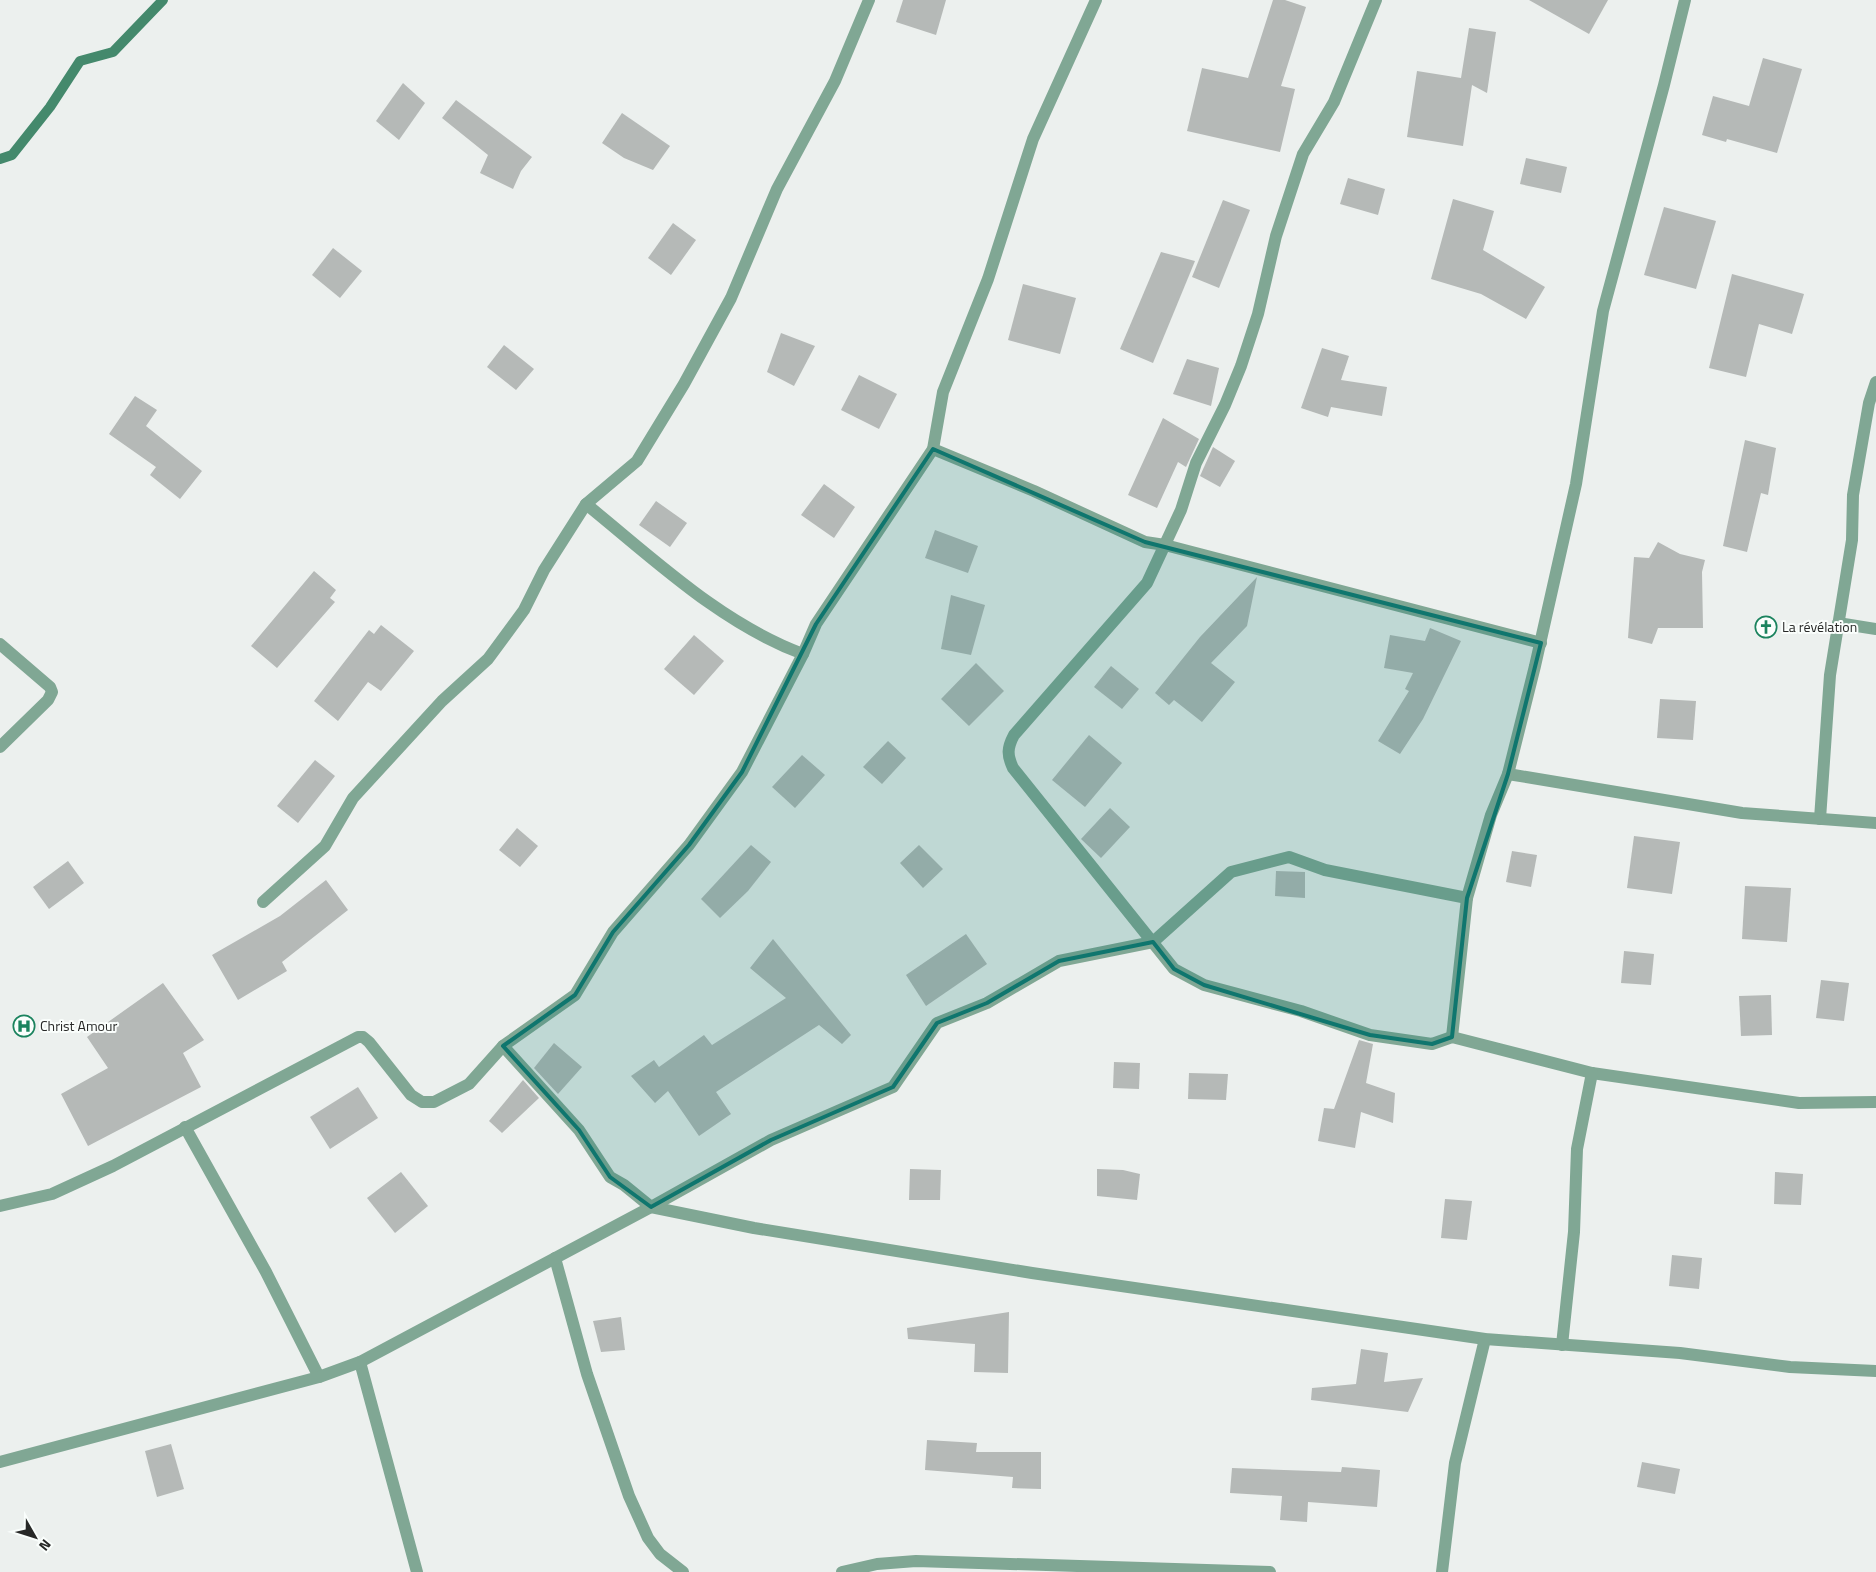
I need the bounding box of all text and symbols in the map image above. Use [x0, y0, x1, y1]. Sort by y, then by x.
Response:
church icon: La révélation [1754, 615, 1778, 639]
place label: La révélation [1782, 616, 1857, 637]
hospital icon: Christ Amour [12, 1014, 36, 1038]
place label: Christ Amour [40, 1015, 117, 1036]
north arrow [10, 1512, 60, 1562]
text: N [34, 1535, 57, 1556]

